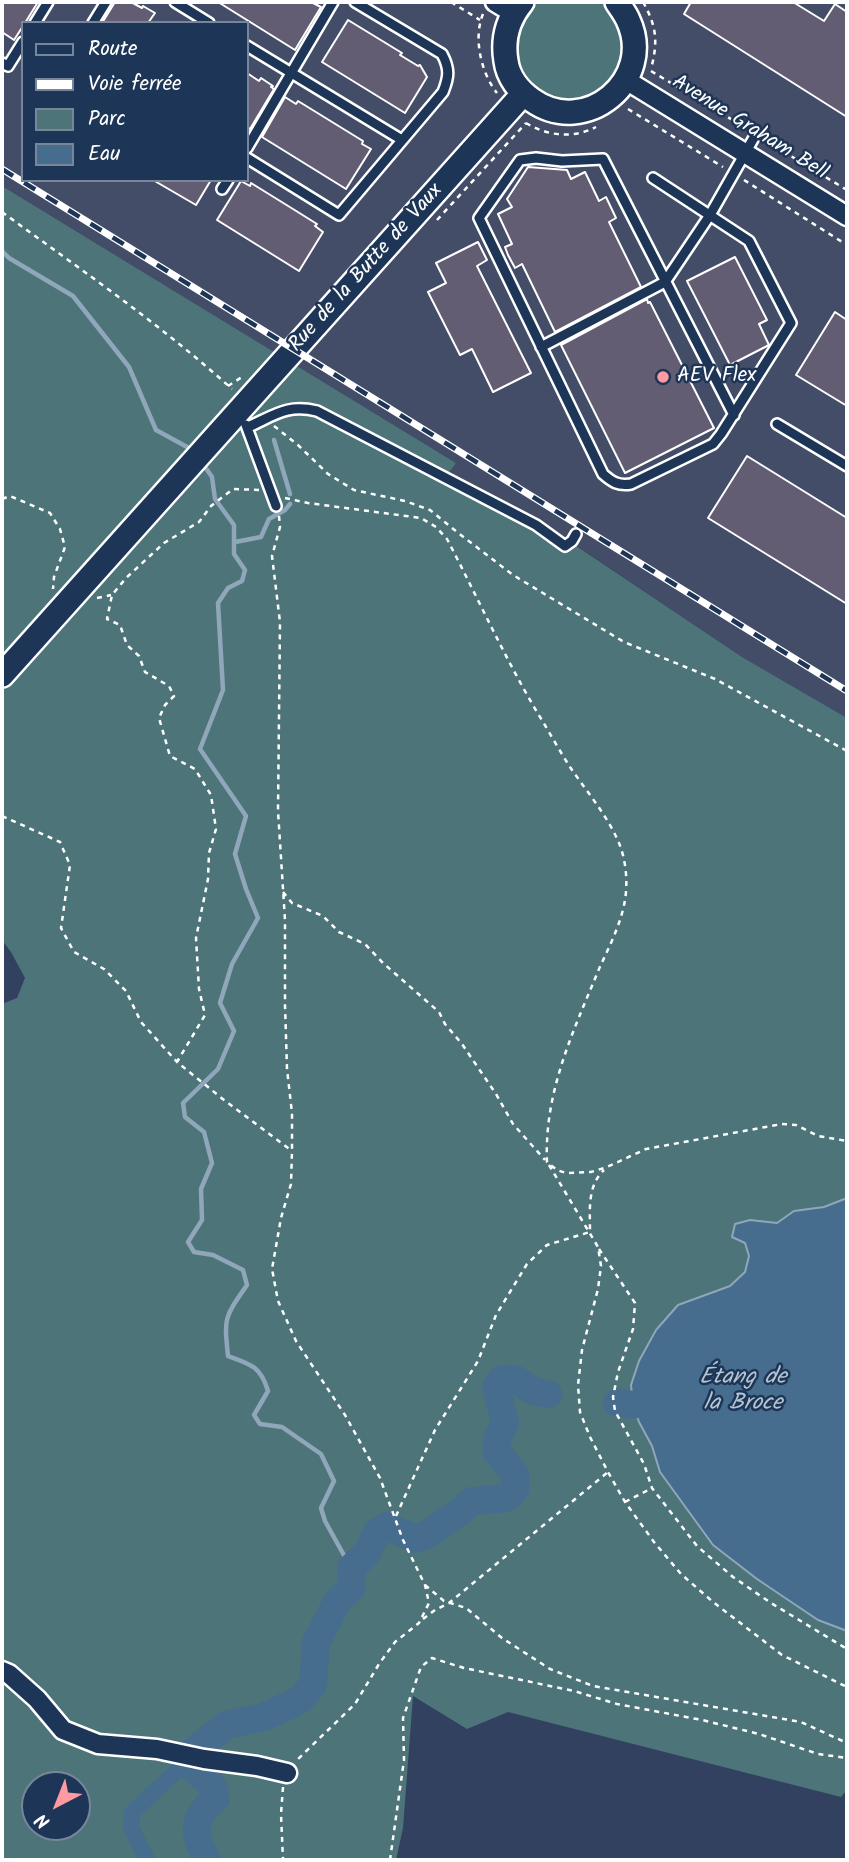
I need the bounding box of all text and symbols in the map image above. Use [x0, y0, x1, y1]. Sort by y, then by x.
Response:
legend [21, 21, 248, 182]
text: Route [88, 33, 137, 66]
text: Voie ferrée [88, 68, 181, 101]
street label: Avenue Graham Bell [666, 71, 832, 187]
text: Parc [88, 103, 126, 136]
text: Eau [88, 138, 120, 171]
street label: Rue de la Butte de Vaux [285, 180, 449, 358]
place label: AEV Flex [677, 364, 756, 390]
marker: AEV Flex [655, 369, 671, 385]
water label: Étang de la Broce [699, 1365, 787, 1419]
north arrow [21, 1771, 91, 1841]
text: N [29, 1805, 58, 1835]

